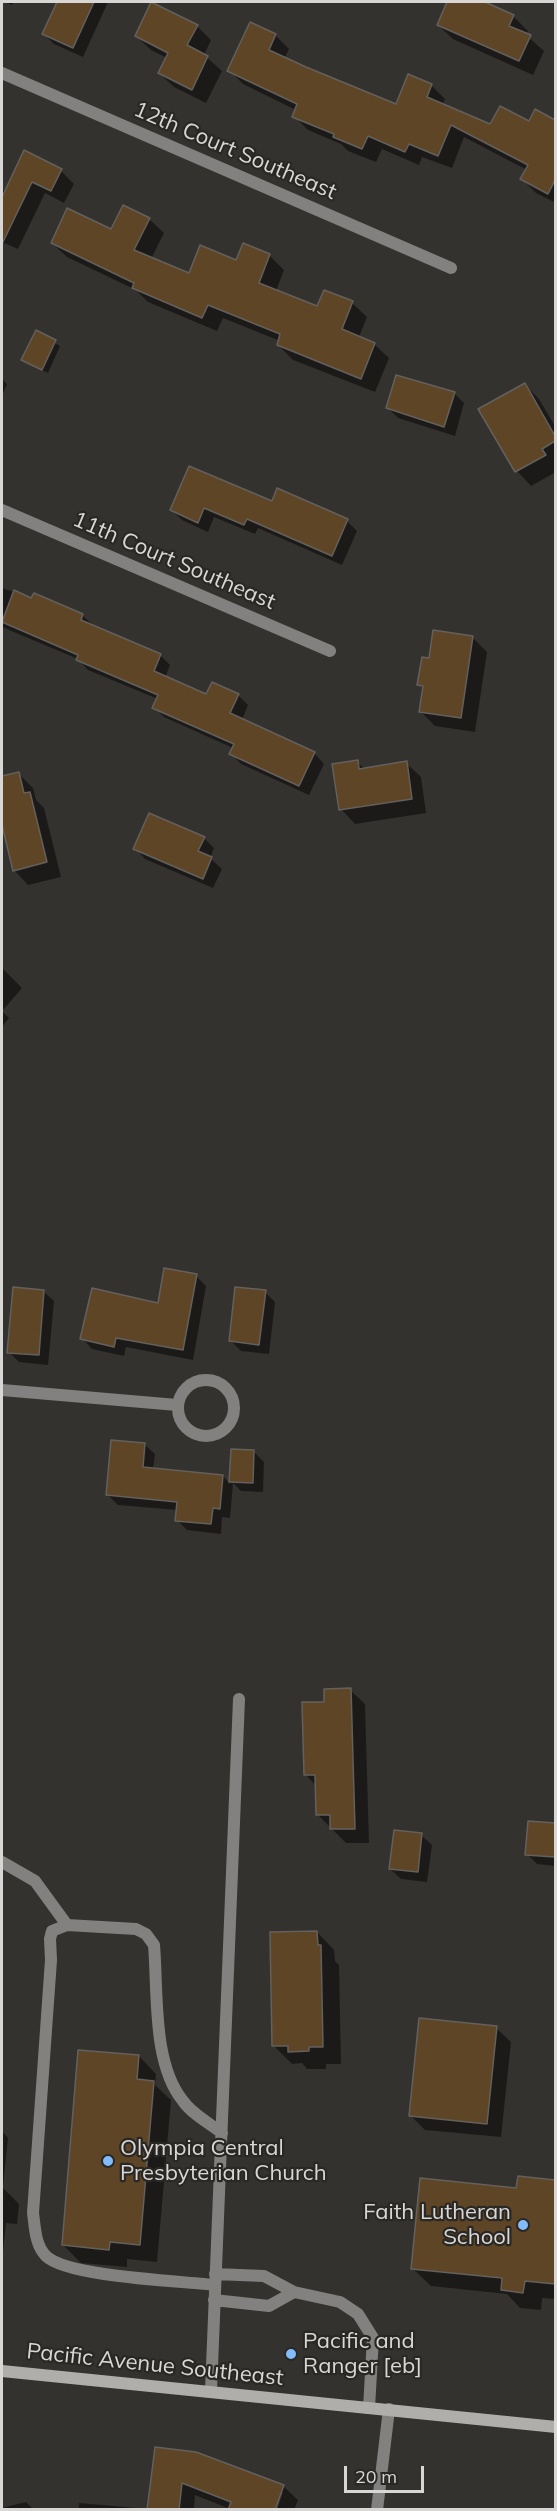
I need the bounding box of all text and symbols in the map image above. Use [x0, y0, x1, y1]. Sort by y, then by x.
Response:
street label: 12th Court Southeast [130, 96, 340, 206]
street label: 11th Court Southeast [69, 506, 279, 616]
place label: Olympia Central Presbyterian Church [120, 2135, 327, 2186]
marker: Olympia Central Presbyterian Church [101, 2154, 115, 2168]
place label: Faith Lutheran School [363, 2199, 511, 2250]
marker: Faith Lutheran School [516, 2218, 530, 2232]
place label: Pacific and Ranger [eb] [303, 2328, 422, 2380]
street label: Pacific Avenue Southeast [25, 2338, 285, 2392]
marker: Pacific and Ranger [eb] [284, 2347, 298, 2361]
scale bar [347, 2454, 426, 2492]
text: 20 m [355, 2465, 397, 2488]

